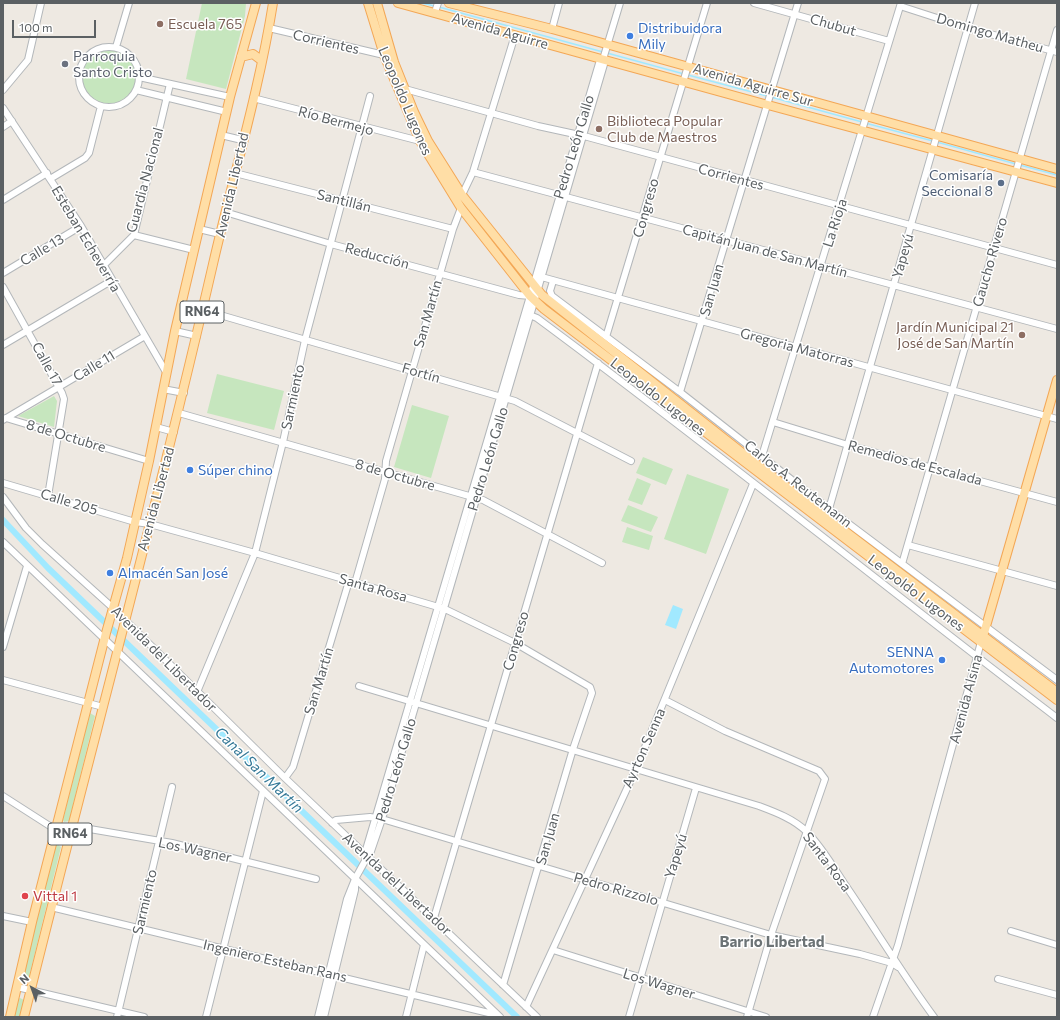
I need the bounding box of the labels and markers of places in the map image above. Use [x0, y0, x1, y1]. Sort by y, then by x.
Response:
place label: Escuela 765 [168, 16, 242, 32]
marker: Escuela 765 [155, 19, 165, 29]
place label: Distribuidora Mily [638, 20, 722, 52]
marker: Distribuidora Mily [625, 31, 635, 41]
place label: Parroquia Santo Cristo [73, 48, 152, 80]
marker: Parroquia Santo Cristo [60, 59, 70, 69]
place label: Biblioteca Popular Club de Maestros [607, 113, 723, 146]
marker: Biblioteca Popular Club de Maestros [594, 124, 604, 134]
place label: Comisaría Seccional 8 [922, 167, 993, 200]
marker: Comisaría Seccional 8 [996, 178, 1006, 188]
place label: Jardín Municipal 21 José de San Martín [896, 319, 1014, 352]
marker: Jardín Municipal 21 José de San Martín [1017, 330, 1027, 340]
place label: Súper chino [198, 462, 273, 478]
marker: Súper chino [185, 465, 195, 475]
place label: Almacén San José [118, 565, 228, 581]
marker: Almacén San José [105, 568, 115, 578]
place label: SENNA Automotores [849, 644, 934, 676]
marker: SENNA Automotores [937, 655, 947, 665]
place label: Vittal 1 [33, 888, 77, 904]
marker: Vittal 1 [20, 891, 30, 901]

